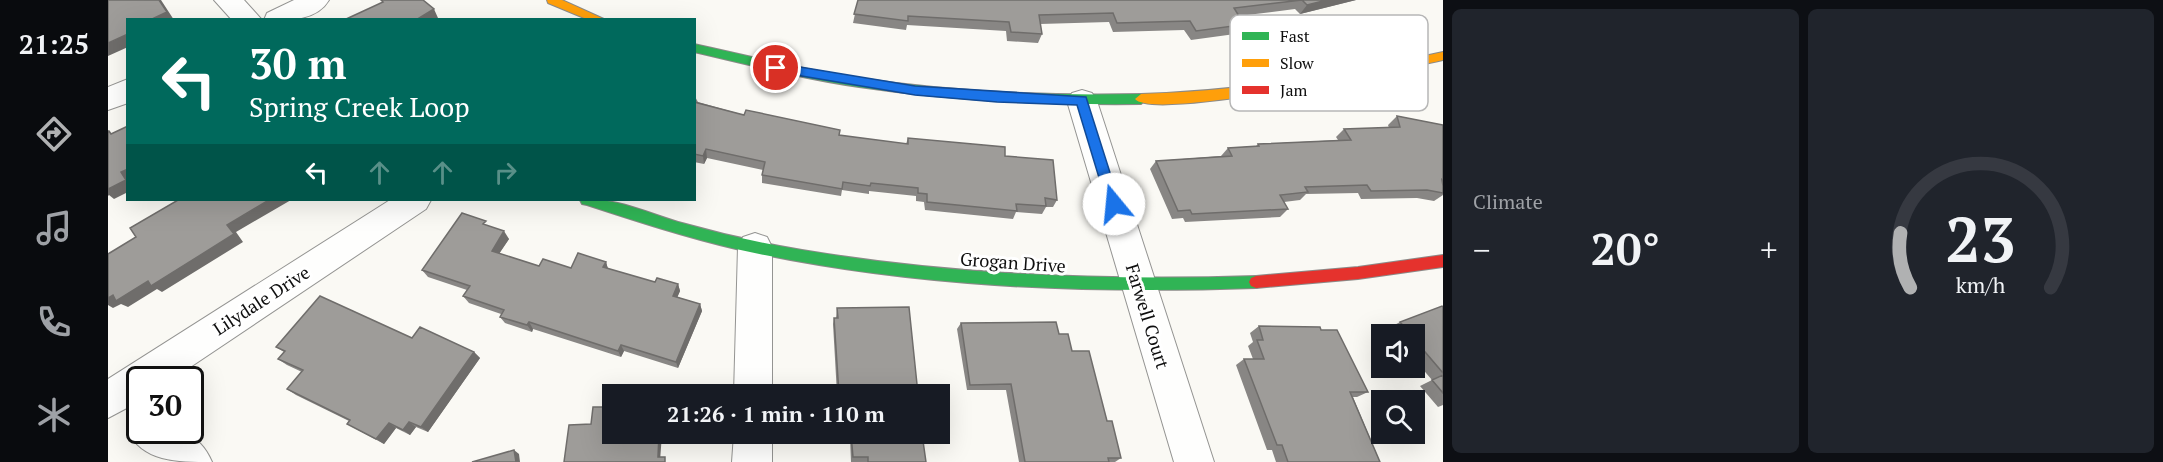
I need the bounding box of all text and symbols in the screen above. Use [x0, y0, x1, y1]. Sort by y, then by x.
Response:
legend [1230, 15, 1428, 111]
text: Fast [1280, 25, 1310, 47]
text: 21:25 [19, 26, 89, 62]
text: 30 m [249, 35, 347, 91]
icon: left [150, 42, 228, 120]
pin [750, 42, 801, 93]
icon: arrive [759, 51, 792, 84]
text: Slow [1280, 52, 1314, 74]
text: Jam [1280, 79, 1308, 101]
text: Spring Creek Loop [249, 89, 469, 125]
icon: directions [33, 113, 75, 155]
icon: left [300, 156, 333, 189]
icon: ahead [363, 156, 396, 189]
icon: ahead [426, 156, 459, 189]
icon: right [489, 156, 522, 189]
position arrow [1082, 172, 1146, 236]
text: Climate [1473, 188, 1543, 215]
text: 23 [1945, 197, 2016, 280]
icon: music [33, 207, 75, 249]
text: 20° [1591, 218, 1660, 278]
text: − [1473, 228, 1491, 271]
text: + [1760, 228, 1778, 271]
street label: Grogan Drive [959, 246, 1067, 278]
street label: Lilydale Drive [208, 260, 314, 340]
street label: Farwell Court [1121, 261, 1175, 372]
text: km/h [1956, 271, 2006, 299]
icon: phone [33, 301, 75, 343]
map controls [1371, 324, 1425, 444]
button: sound [1371, 324, 1425, 378]
speed limit sign: 30 [126, 366, 204, 444]
button: search [1371, 390, 1425, 444]
icon: climate [33, 394, 75, 436]
text: 21:26 · 1 min · 110 m [667, 399, 885, 428]

